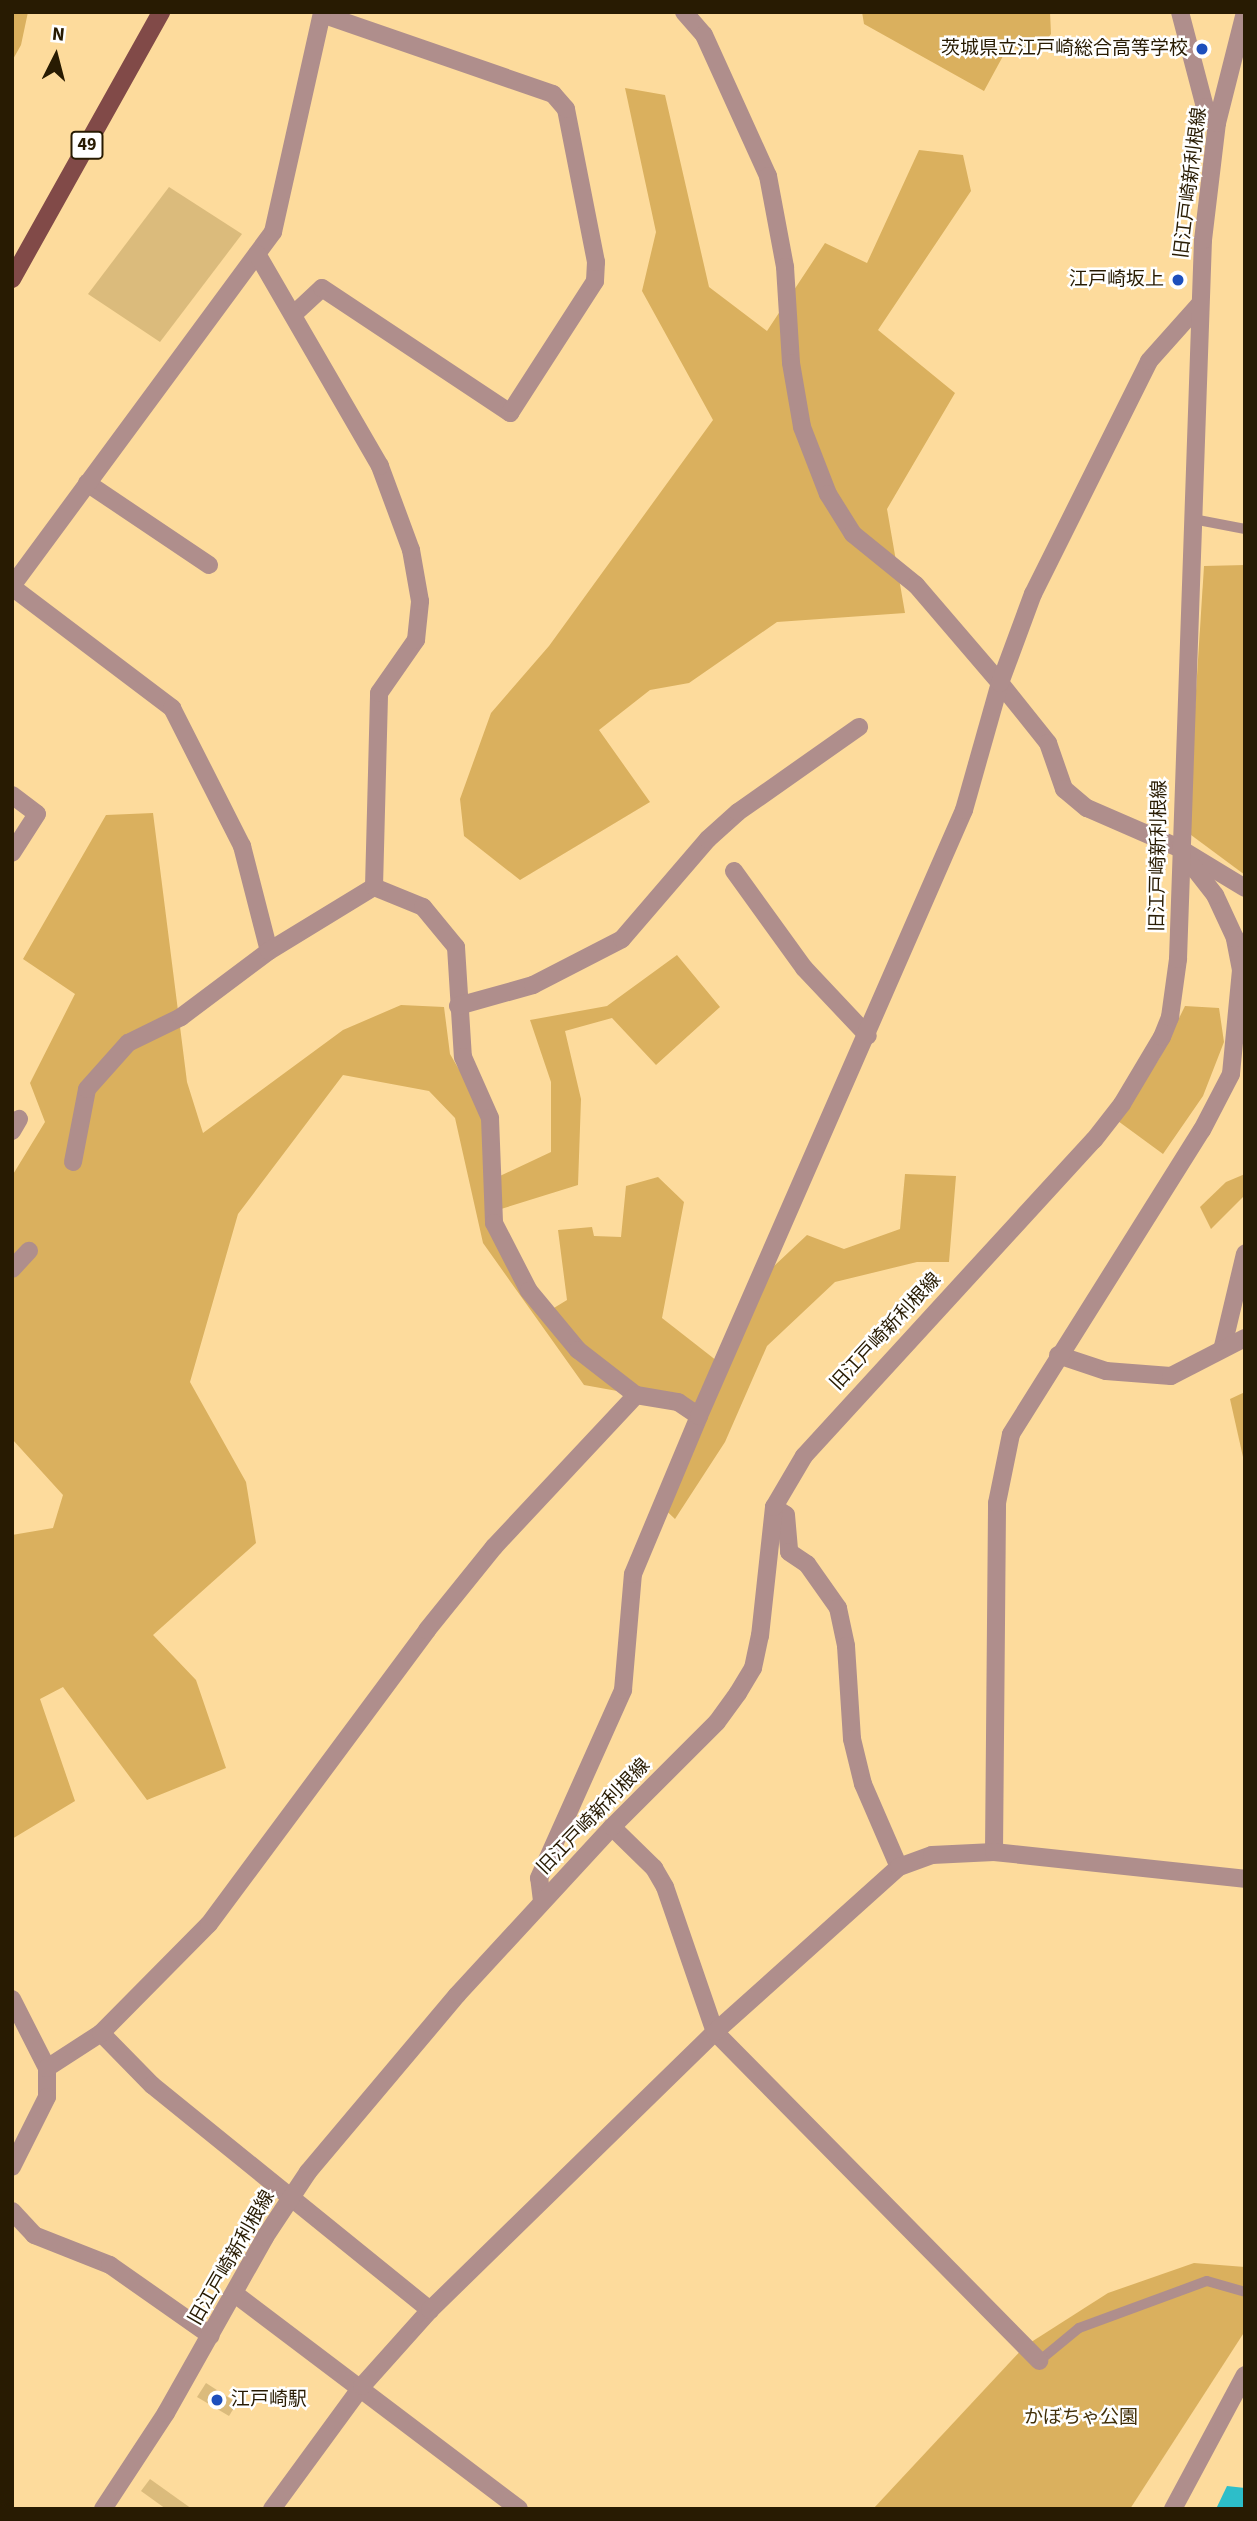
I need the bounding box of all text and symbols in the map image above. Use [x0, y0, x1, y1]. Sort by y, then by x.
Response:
north arrow [21, 21, 91, 91]
text: N [51, 21, 66, 49]
place label: 茨城県立江戸崎総合高等学校 [941, 38, 1188, 60]
marker: 茨城県立江戸崎総合高等学校 [1194, 41, 1210, 57]
street label: 旧江戸崎新利根線 [1170, 106, 1212, 260]
road number: 49 [70, 130, 104, 160]
place label: 江戸崎坂上 [1069, 269, 1164, 291]
marker: 江戸崎坂上 [1170, 272, 1186, 288]
street label: 旧江戸崎新利根線 [1146, 780, 1172, 932]
street label: 旧江戸崎新利根線 [826, 1269, 946, 1395]
street label: 旧江戸崎新利根線 [533, 1754, 655, 1880]
street label: 旧江戸崎新利根線 [184, 2186, 280, 2330]
place label: 江戸崎駅 [231, 2389, 307, 2411]
marker: 江戸崎駅 [209, 2392, 225, 2408]
park label: かぼちゃ公園 [1024, 2407, 1138, 2429]

